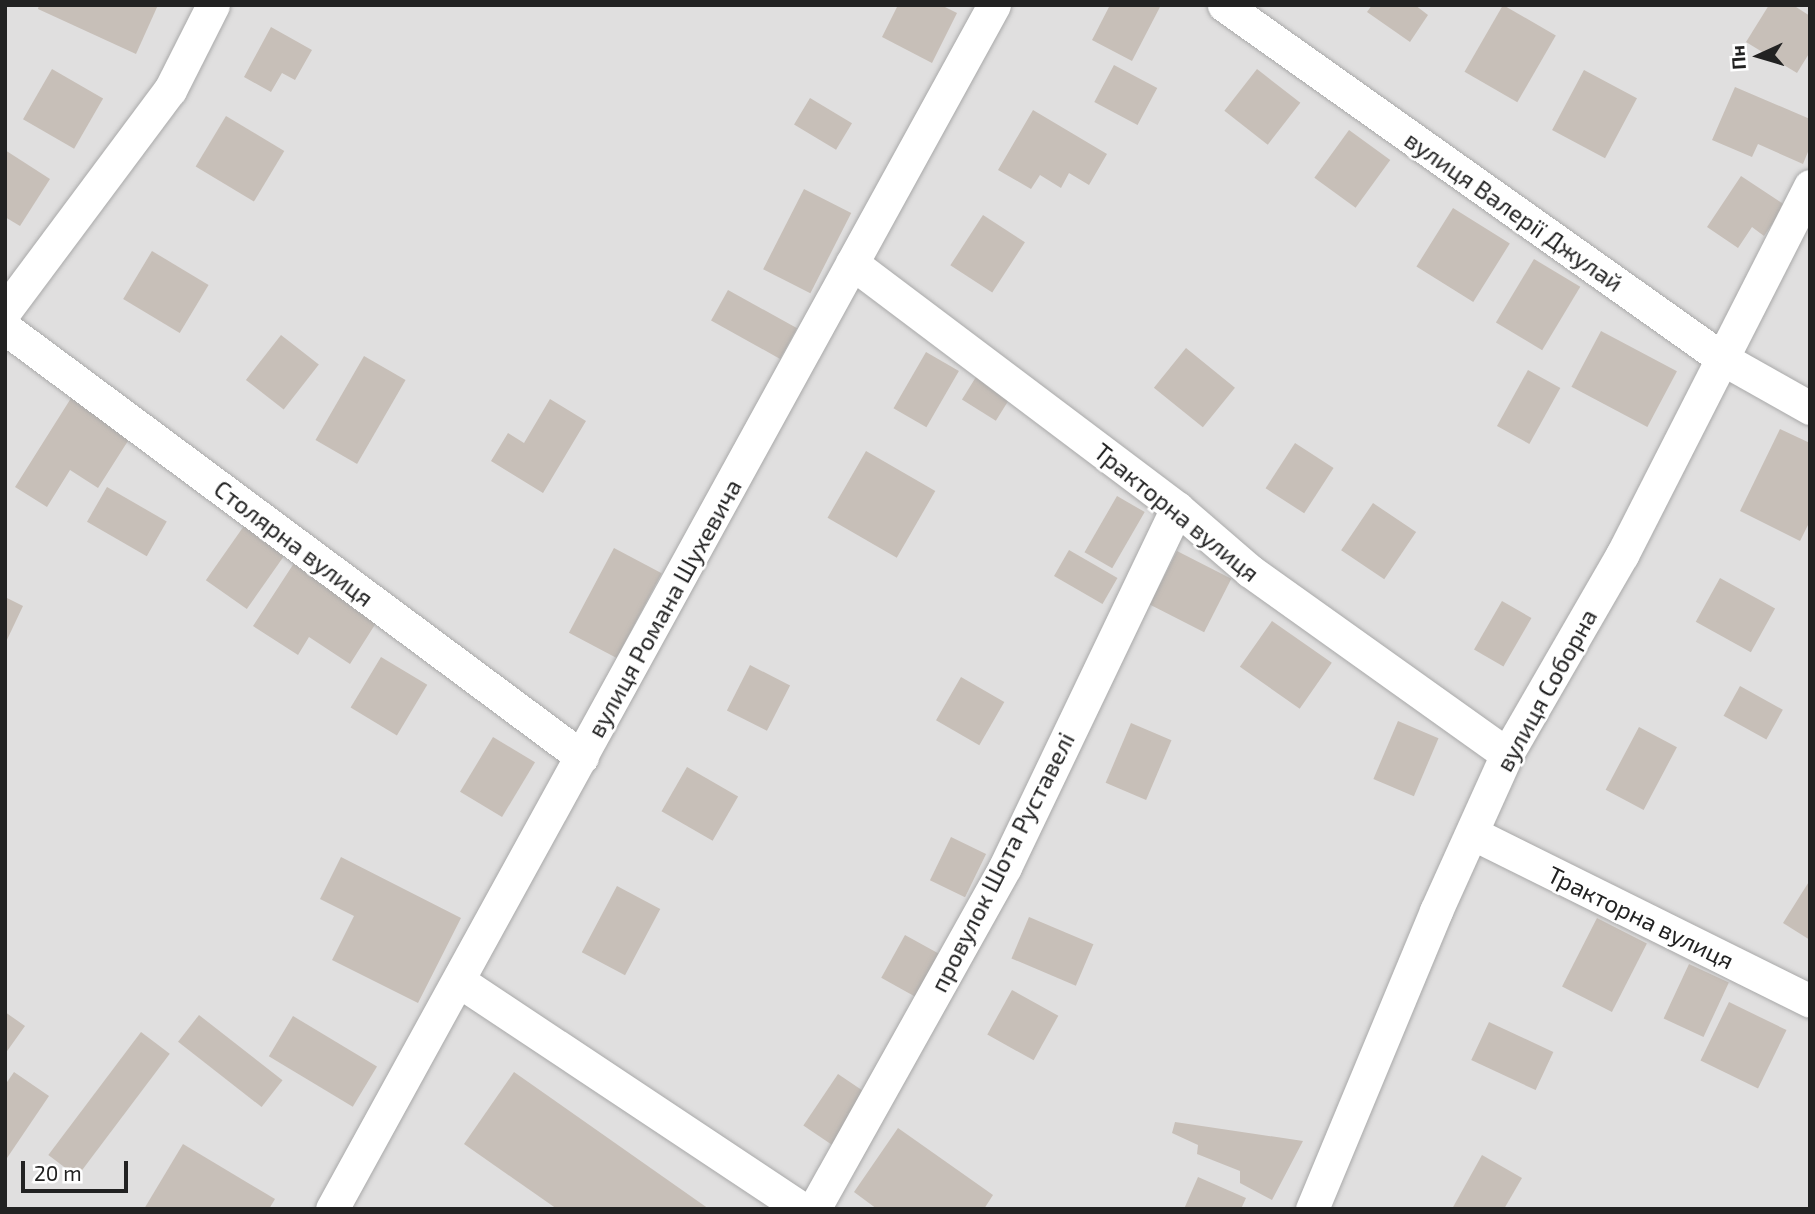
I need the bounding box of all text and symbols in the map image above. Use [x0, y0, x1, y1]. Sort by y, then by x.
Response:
north arrow [1724, 21, 1794, 91]
text: Пн [1725, 44, 1750, 71]
street label: вулиця Валерії Джулай [1399, 125, 1629, 297]
street label: Тракторна вулиця [1089, 437, 1265, 587]
street label: Столярна вулиця [209, 474, 379, 612]
street label: вулиця Романа Шухевича [581, 474, 747, 742]
street label: вулиця Соборна [1489, 604, 1603, 776]
street label: провулок Шота Руставелі [924, 727, 1080, 997]
street label: Тракторна вулиця [1543, 859, 1739, 975]
scale bar [24, 1148, 131, 1192]
text: 20 m [34, 1160, 82, 1185]

